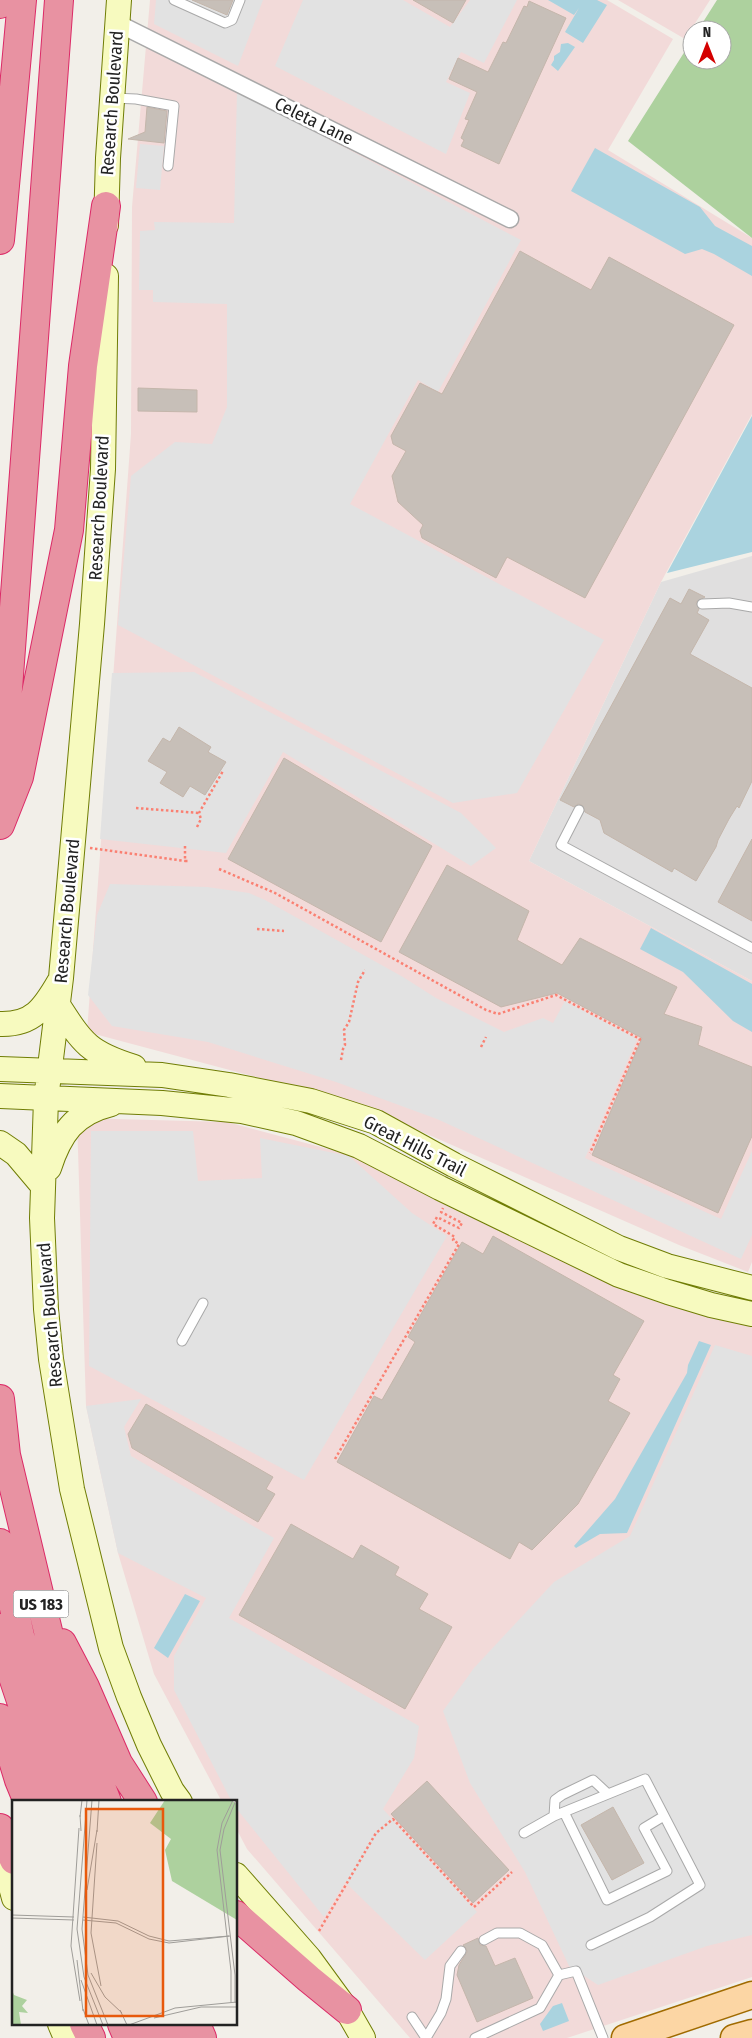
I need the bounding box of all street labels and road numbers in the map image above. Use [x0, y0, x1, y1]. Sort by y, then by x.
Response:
street label: Research Boulevard [96, 30, 128, 176]
street label: Celeta Lane [271, 92, 357, 150]
street label: Research Boulevard [84, 435, 114, 581]
street label: Research Boulevard [50, 838, 84, 984]
street label: Great Hills Trail [360, 1111, 470, 1181]
street label: Research Boulevard [33, 1242, 67, 1388]
road number: US 183 [13, 1590, 68, 1618]

